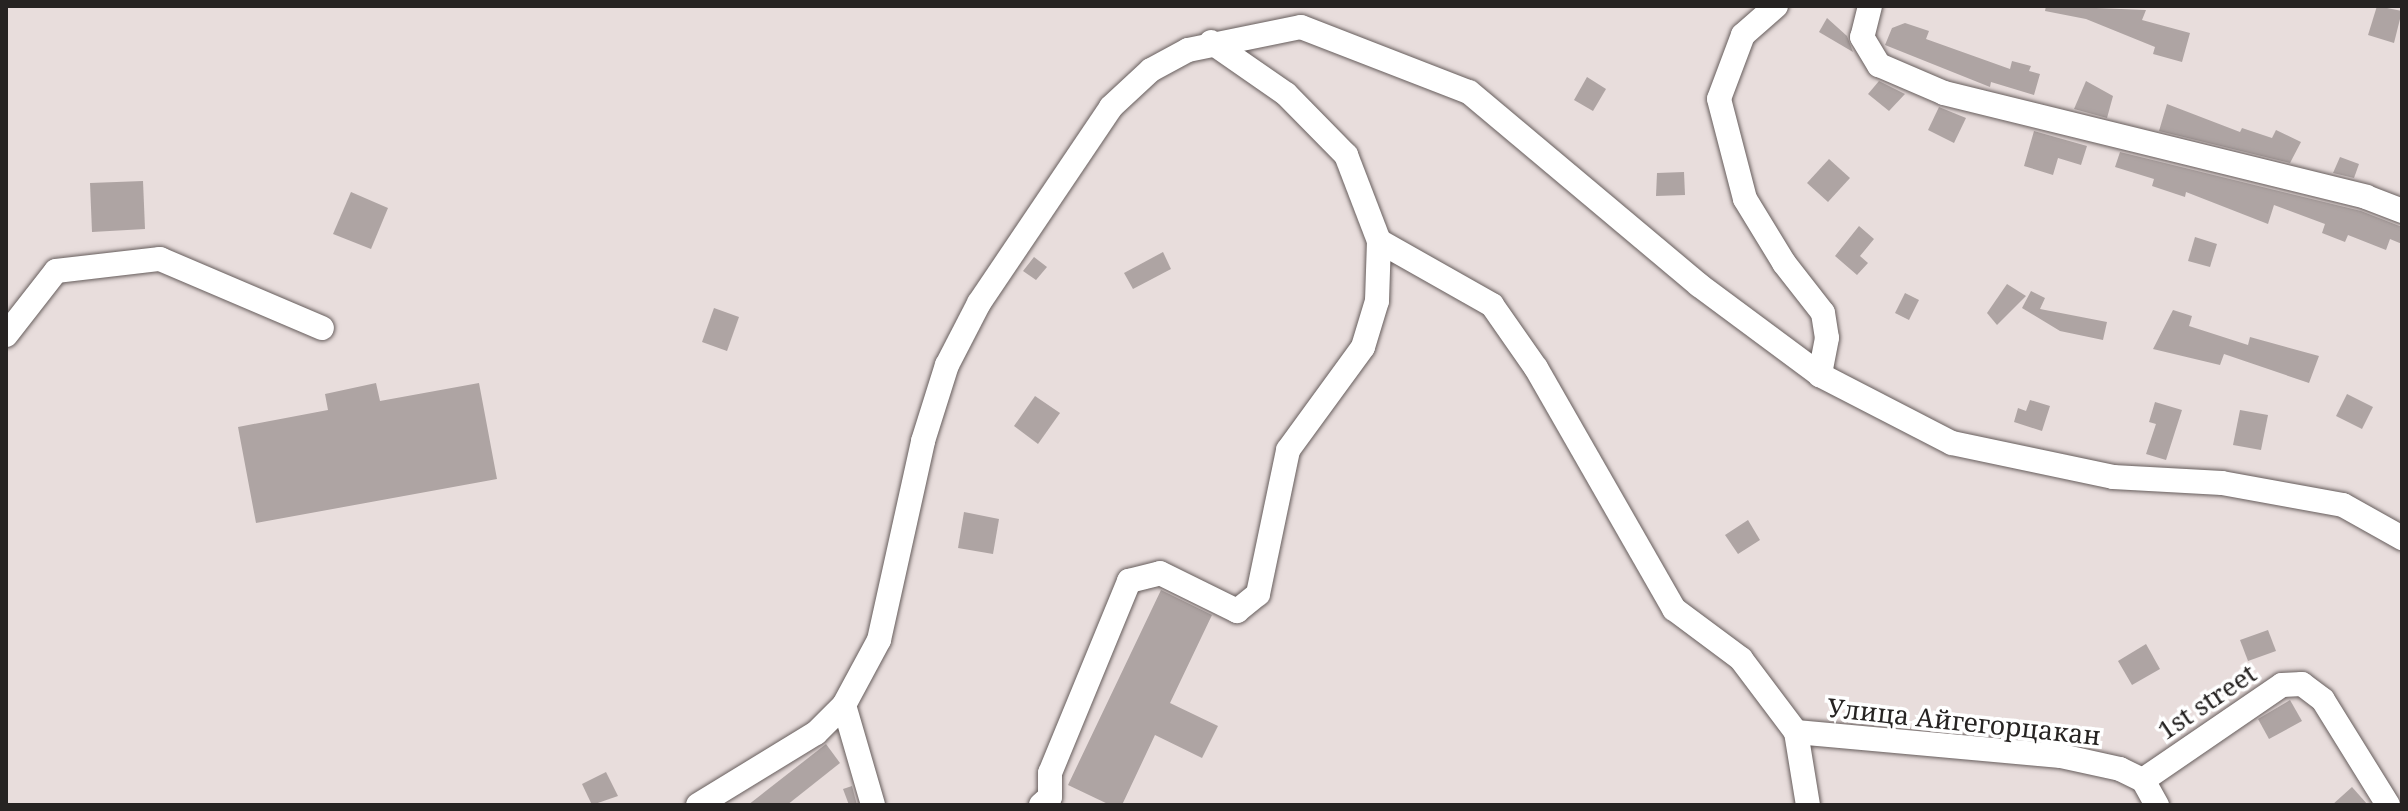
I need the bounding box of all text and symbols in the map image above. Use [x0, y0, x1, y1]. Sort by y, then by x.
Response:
street label: 1st street [2152, 658, 2262, 746]
street label: Улица Айгегорцакан [1826, 692, 2102, 752]

